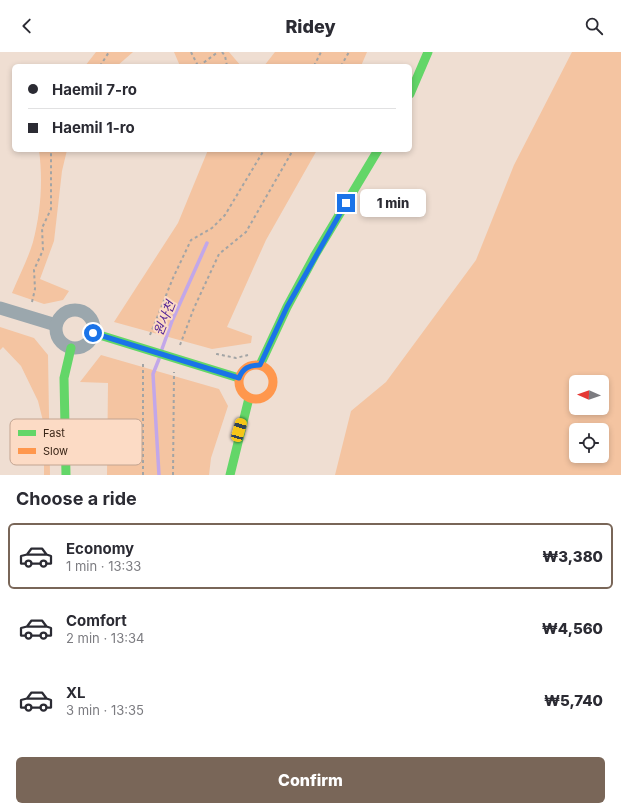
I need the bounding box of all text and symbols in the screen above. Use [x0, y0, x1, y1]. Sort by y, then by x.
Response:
icon: back [16, 15, 38, 37]
icon: search [583, 15, 605, 37]
text: Ridey [285, 16, 336, 37]
text: Haemil 7-ro [52, 80, 137, 99]
text: Haemil 1-ro [52, 118, 135, 137]
callout: 1 min [360, 189, 426, 217]
route end [337, 194, 355, 212]
text: 1 min [377, 195, 409, 211]
water label: 원사천 [150, 297, 179, 338]
route start [84, 324, 102, 342]
north arrow [569, 375, 609, 415]
map controls [569, 375, 609, 463]
car [230, 417, 248, 443]
legend [10, 419, 142, 465]
button: locate [569, 423, 609, 463]
text: Fast [43, 426, 65, 440]
text: Slow [43, 444, 68, 458]
text: Choose a ride [16, 488, 137, 509]
icon: car [18, 538, 54, 574]
text: Economy [66, 539, 134, 558]
text: ₩3,380 [542, 547, 603, 566]
text: 1 min · 13:33 [66, 558, 141, 574]
icon: car [18, 610, 54, 646]
text: Comfort [66, 611, 127, 630]
text: ₩4,560 [542, 619, 603, 638]
text: 2 min · 13:34 [66, 630, 144, 646]
icon: car [18, 682, 54, 718]
text: XL [66, 683, 86, 702]
text: ₩5,740 [544, 691, 603, 710]
text: 3 min · 13:35 [66, 702, 144, 718]
button: Confirm [16, 757, 605, 803]

